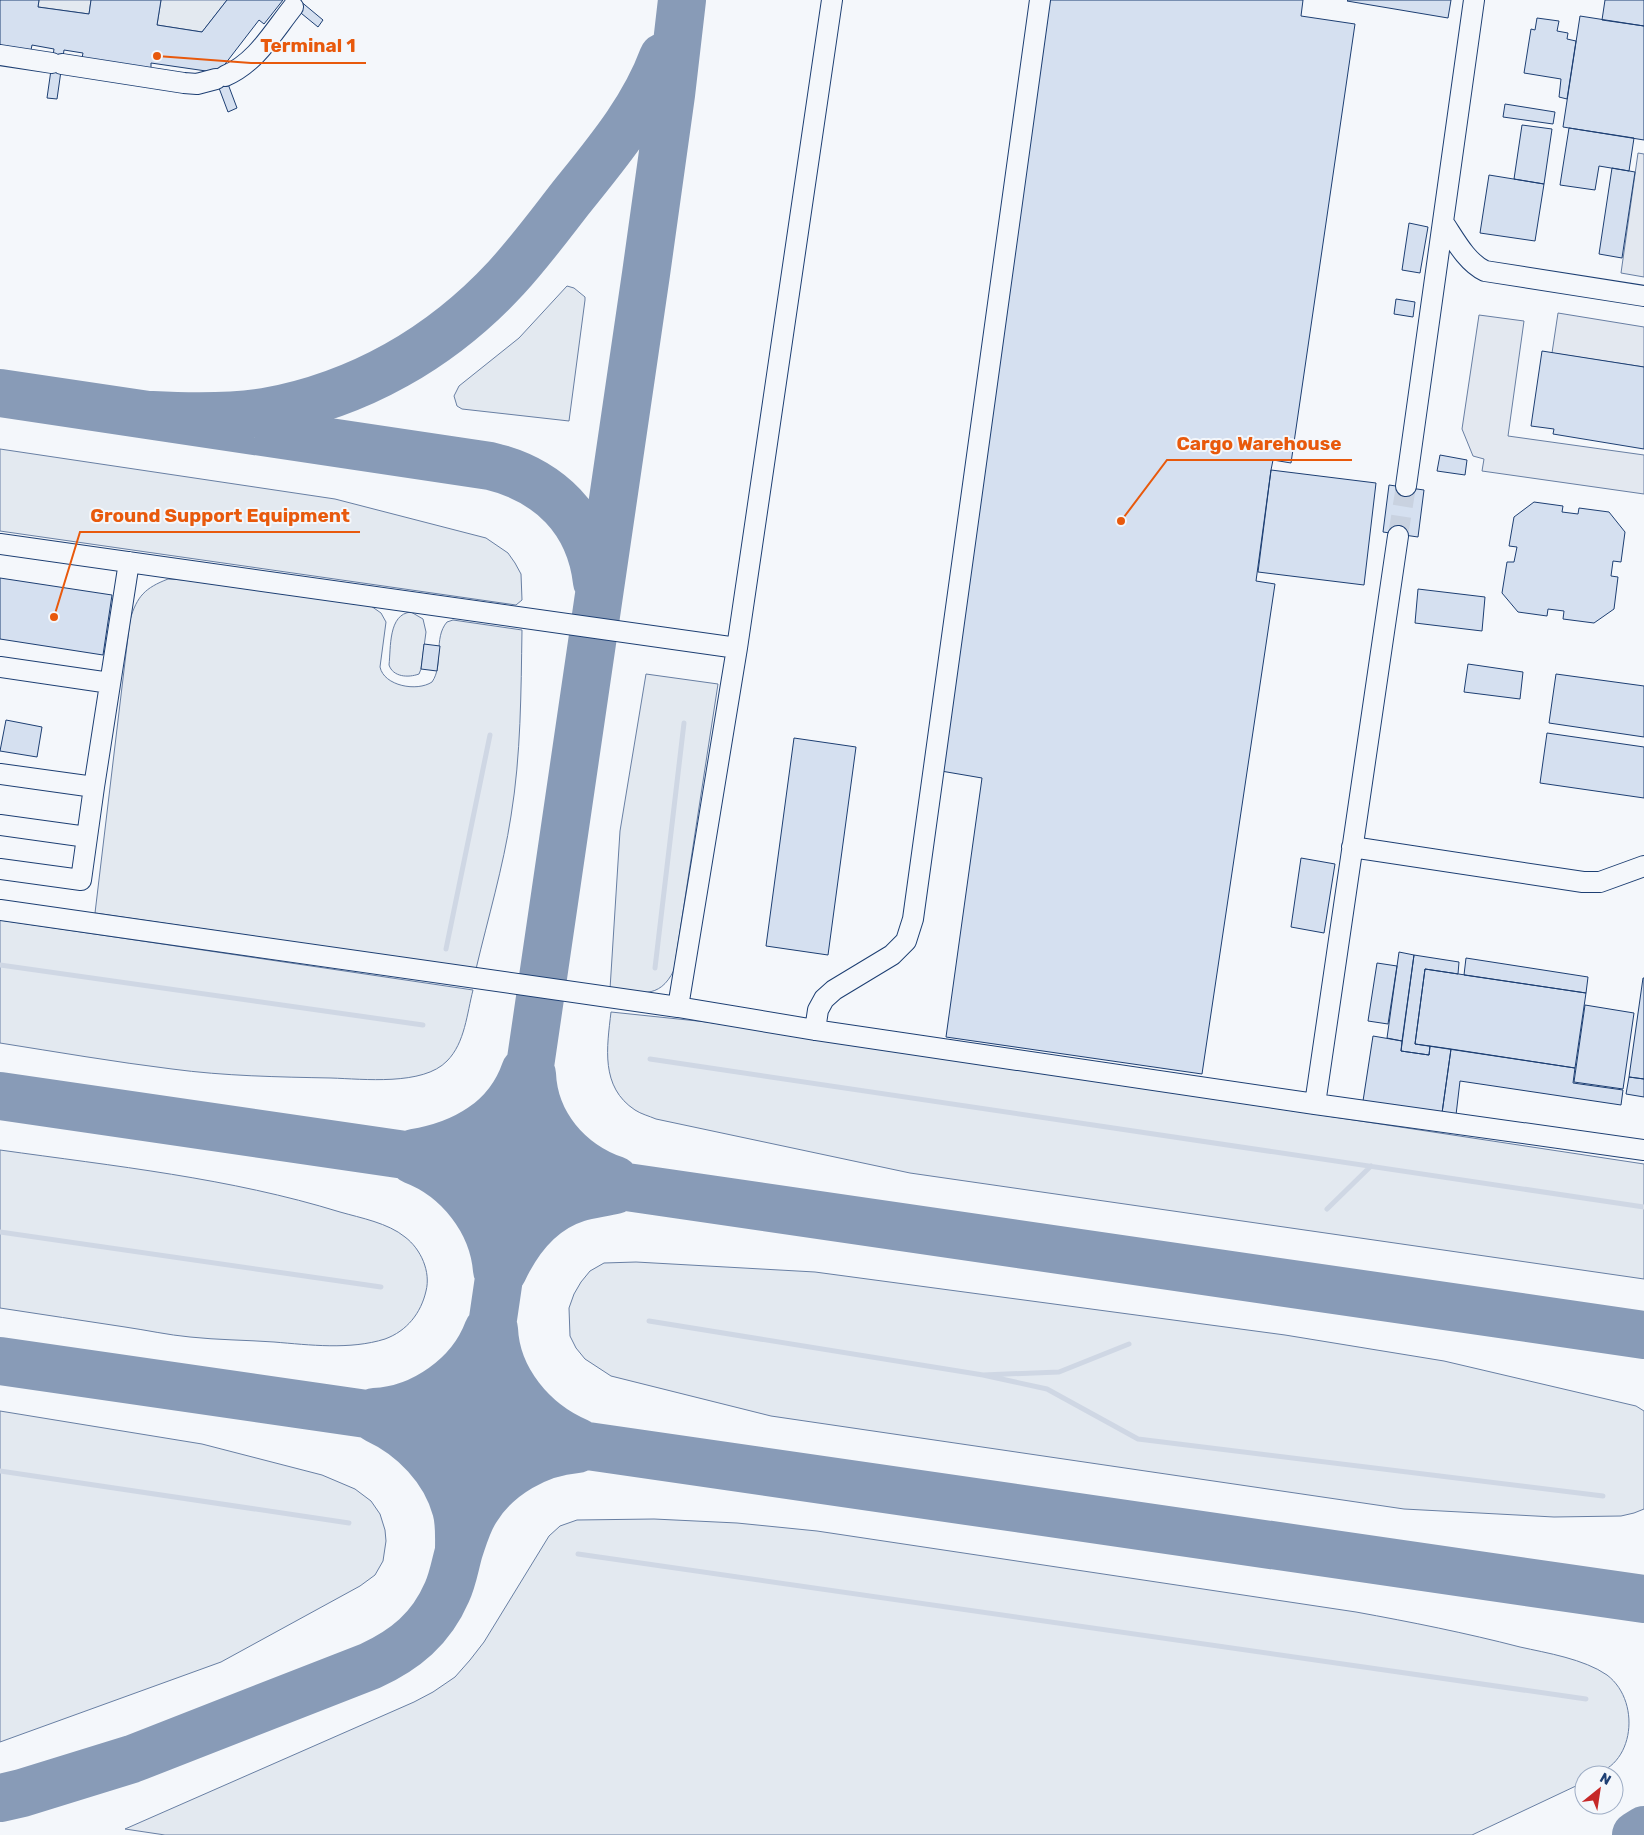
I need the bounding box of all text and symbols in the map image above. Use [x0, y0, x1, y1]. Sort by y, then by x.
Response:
callout: Terminal 1 [251, 29, 366, 63]
text: Terminal 1 [260, 34, 356, 57]
callout: Cargo Warehouse [1167, 426, 1352, 460]
text: Cargo Warehouse [1176, 432, 1342, 455]
callout: Ground Support Equipment [80, 498, 360, 532]
text: Ground Support Equipment [90, 504, 350, 527]
north arrow [1574, 1765, 1624, 1815]
text: N [1597, 1769, 1614, 1789]

